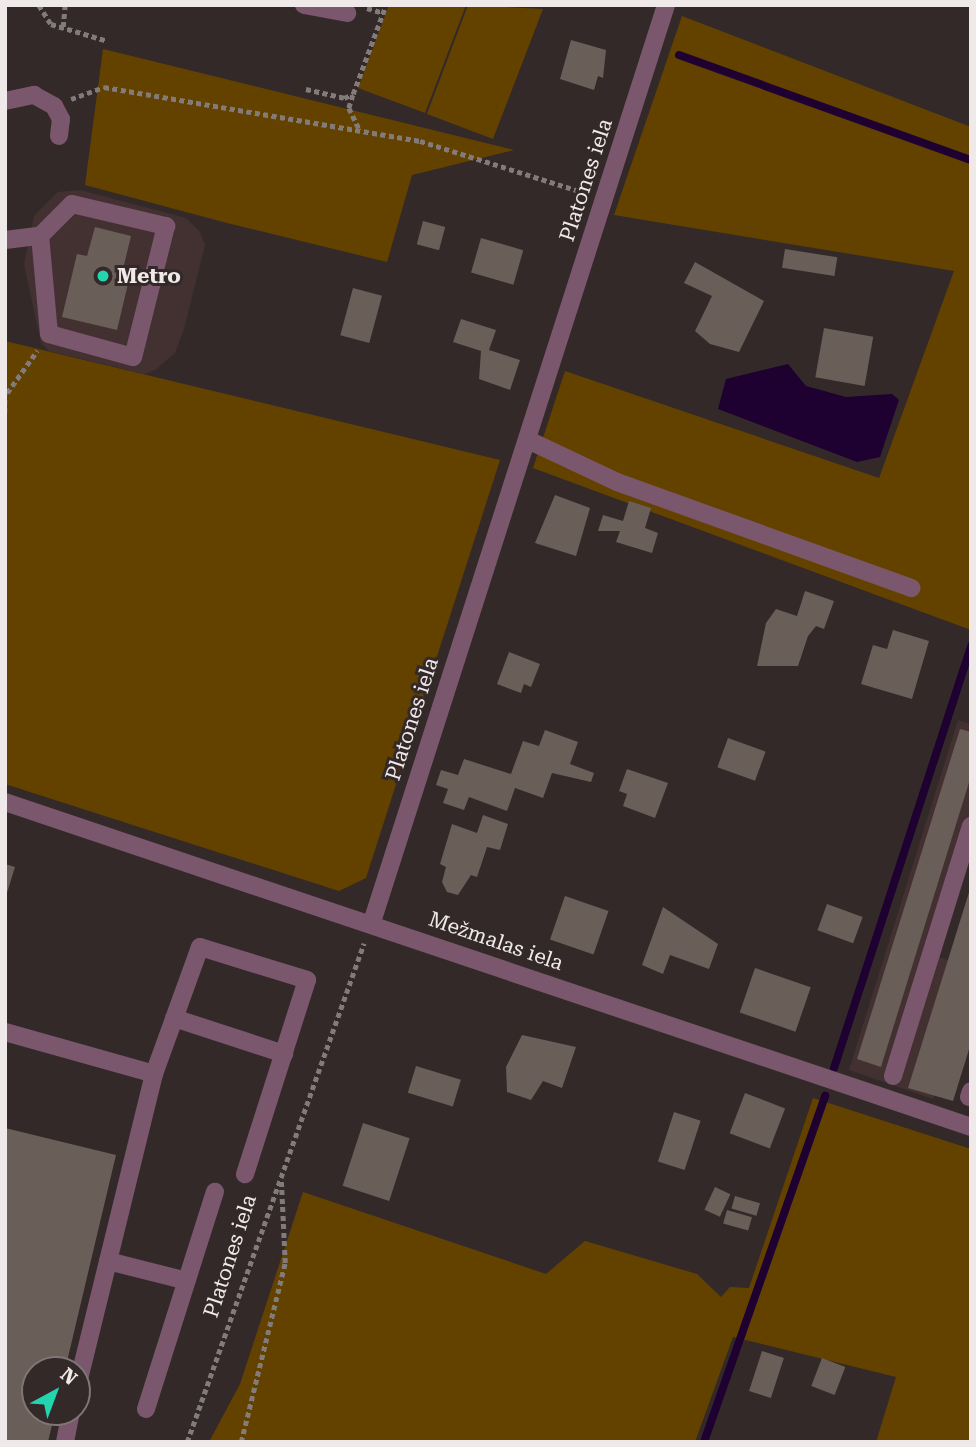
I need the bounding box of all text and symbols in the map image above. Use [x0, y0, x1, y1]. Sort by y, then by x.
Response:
street label: Platones iela [554, 115, 618, 245]
place label: Metro [117, 263, 181, 289]
marker: Metro [95, 268, 111, 284]
street label: Platones iela [380, 654, 444, 784]
street label: Mežmalas iela [425, 906, 567, 976]
street label: Platones iela [198, 1191, 262, 1321]
north arrow [21, 1356, 91, 1426]
text: N [56, 1363, 82, 1390]

